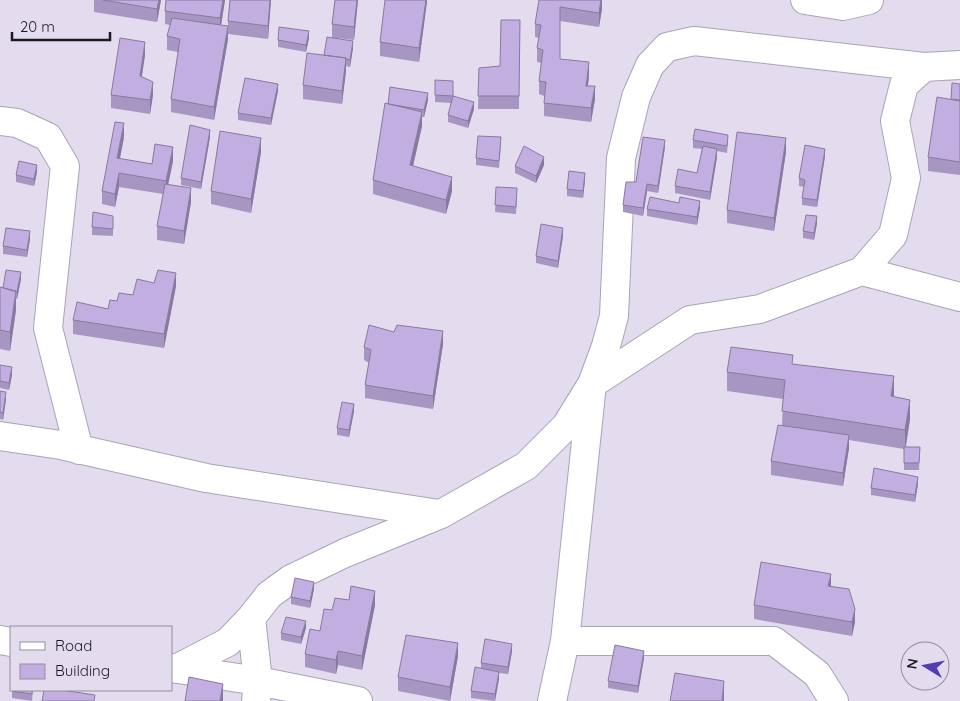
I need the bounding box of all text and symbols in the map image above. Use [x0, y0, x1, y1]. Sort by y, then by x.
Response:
scale bar [12, 10, 110, 42]
text: 20 m [20, 17, 55, 36]
legend [10, 626, 172, 691]
text: Road [55, 636, 92, 655]
north arrow [900, 641, 950, 691]
text: N [902, 657, 922, 670]
text: Building [55, 661, 110, 680]

